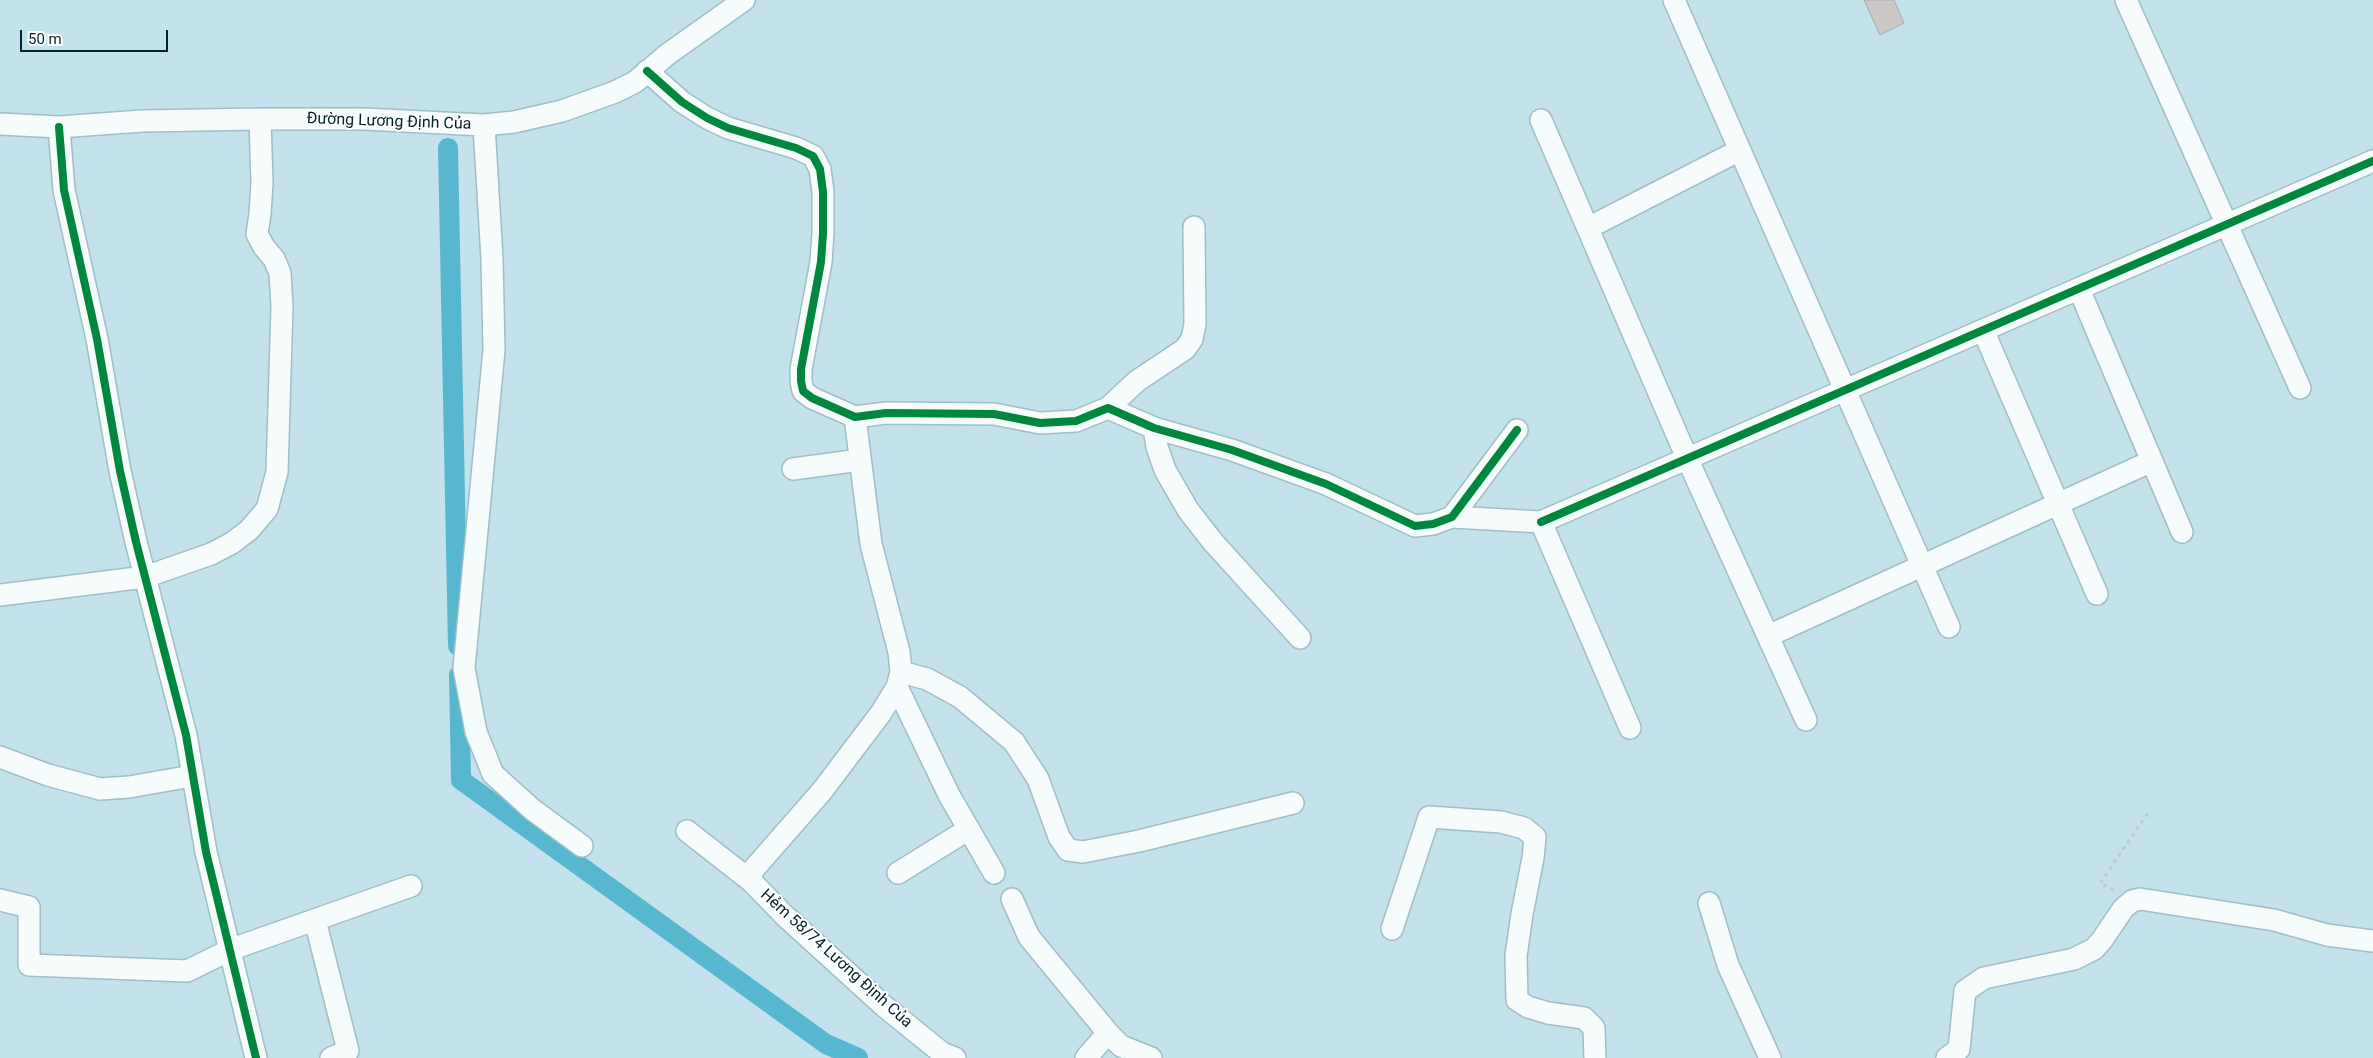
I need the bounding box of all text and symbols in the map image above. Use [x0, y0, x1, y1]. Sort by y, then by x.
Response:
scale bar [22, 20, 170, 52]
text: 50 m [28, 30, 62, 48]
street label: Đường Lương Định Của [306, 110, 472, 134]
street label: Hẻm 58/74 Lương Định Của [756, 886, 916, 1032]

